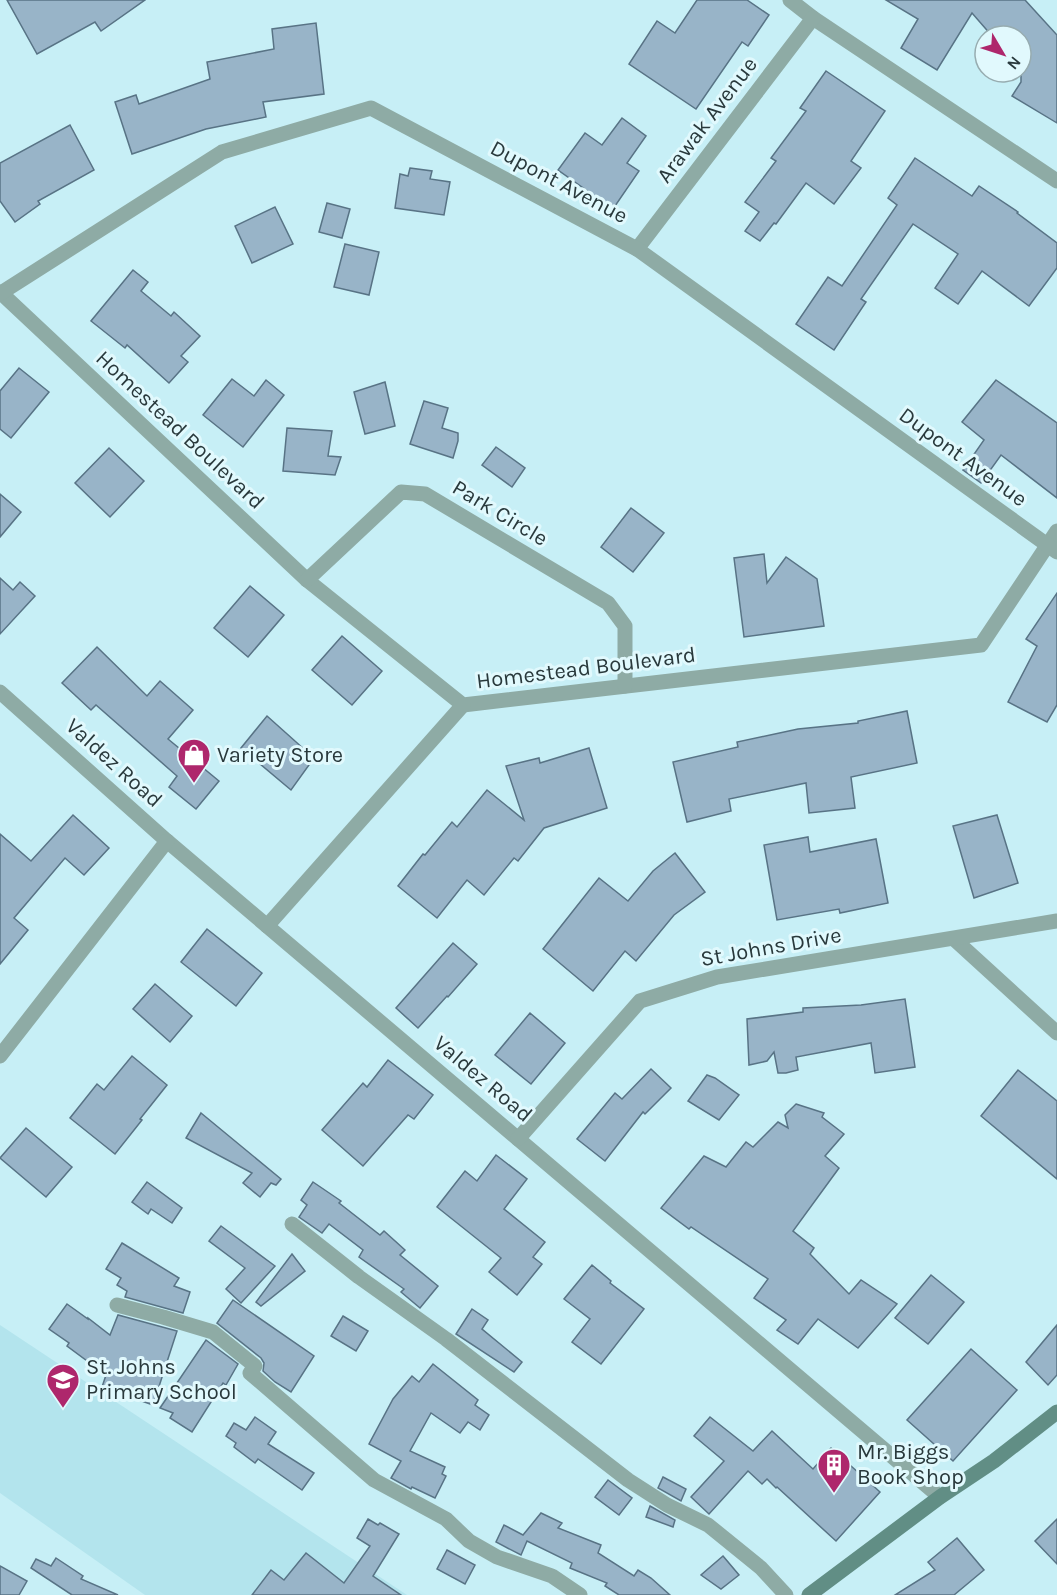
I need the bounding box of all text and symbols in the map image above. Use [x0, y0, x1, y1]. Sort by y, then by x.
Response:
north arrow [973, 24, 1033, 84]
street label: Arawak Avenue [651, 52, 763, 188]
text: N [1003, 53, 1025, 74]
street label: Dupont Avenue [486, 135, 632, 229]
street label: Homestead Boulevard [90, 345, 270, 515]
street label: Dupont Avenue [894, 402, 1032, 512]
street label: Park Circle [448, 474, 552, 552]
street label: Homestead Boulevard [475, 642, 697, 694]
street label: Valdez Road [60, 713, 168, 813]
shop icon: Variety Store [176, 737, 212, 784]
place label: Variety Store [217, 742, 343, 768]
street label: St Johns Drive [699, 922, 843, 972]
street label: Valdez Road [428, 1030, 538, 1128]
place label: St. Johns Primary School [86, 1354, 237, 1405]
school or university icon: St. Johns Primary School [45, 1362, 81, 1409]
place label: Mr. Biggs Book Shop [857, 1439, 964, 1490]
building icon: Mr. Biggs Book Shop [816, 1447, 852, 1494]

